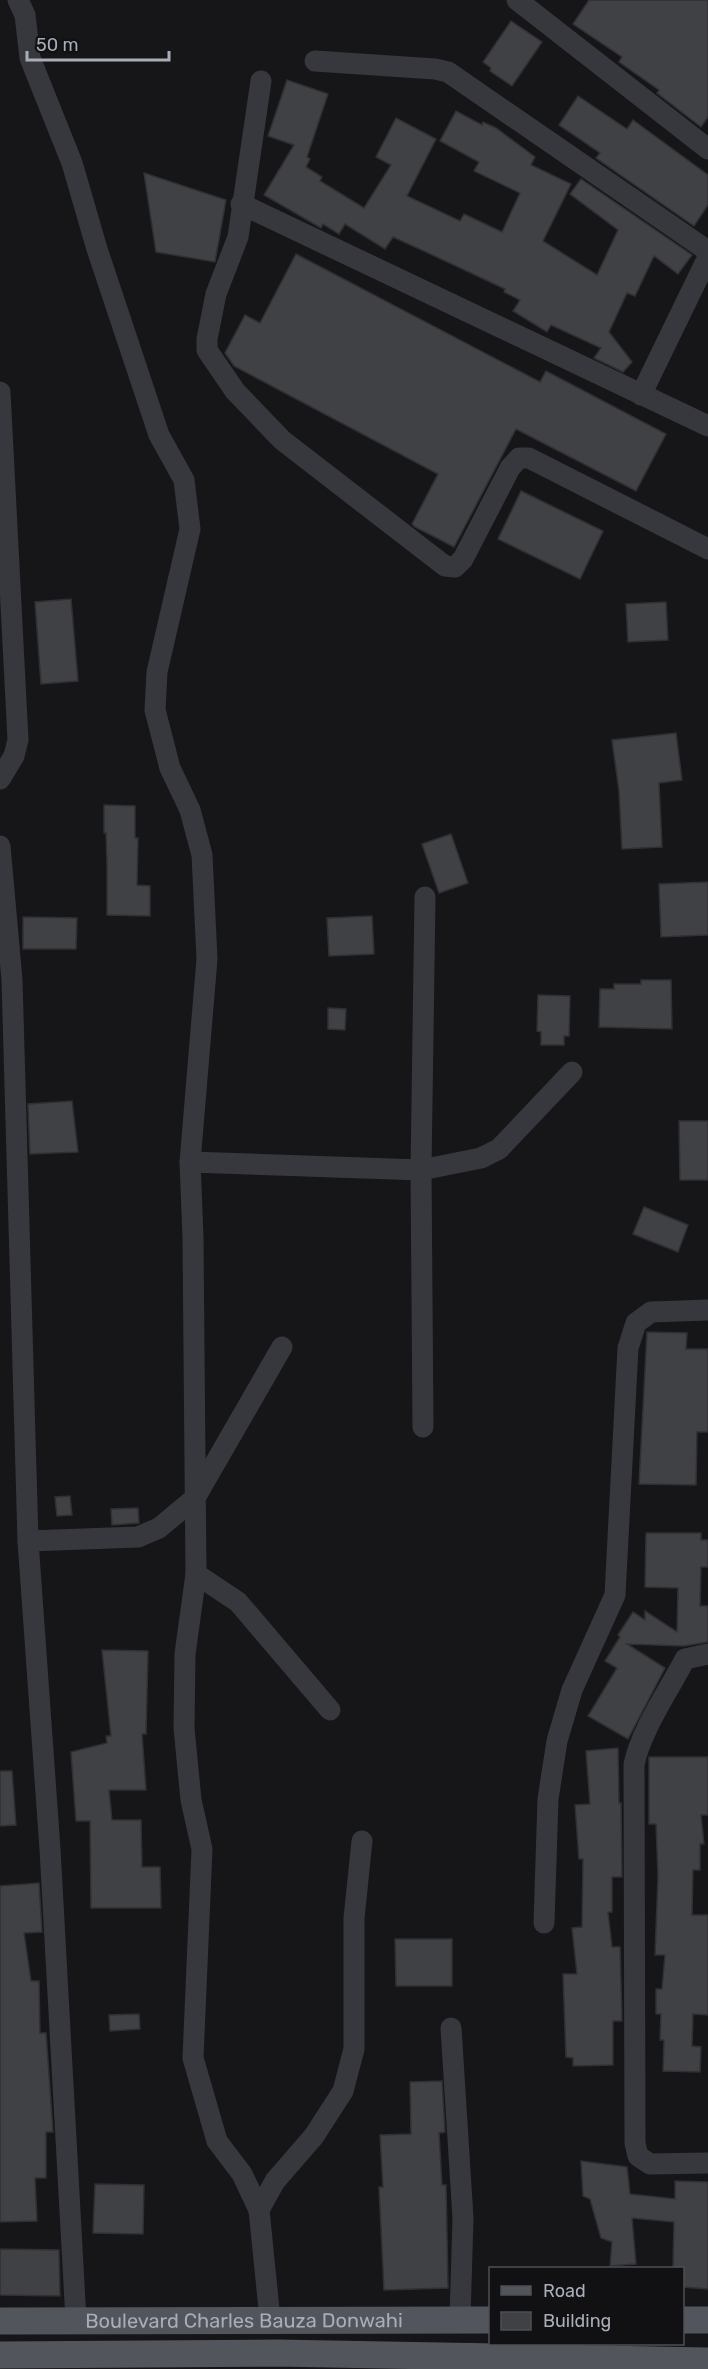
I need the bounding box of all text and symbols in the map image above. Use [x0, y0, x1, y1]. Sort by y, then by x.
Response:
scale bar [27, 24, 170, 62]
text: 50 m [36, 34, 79, 56]
legend [489, 2267, 684, 2345]
text: Road [543, 2280, 586, 2302]
street label: Boulevard Charles Bauza Donwahi [85, 2308, 403, 2333]
text: Building [543, 2310, 611, 2332]

